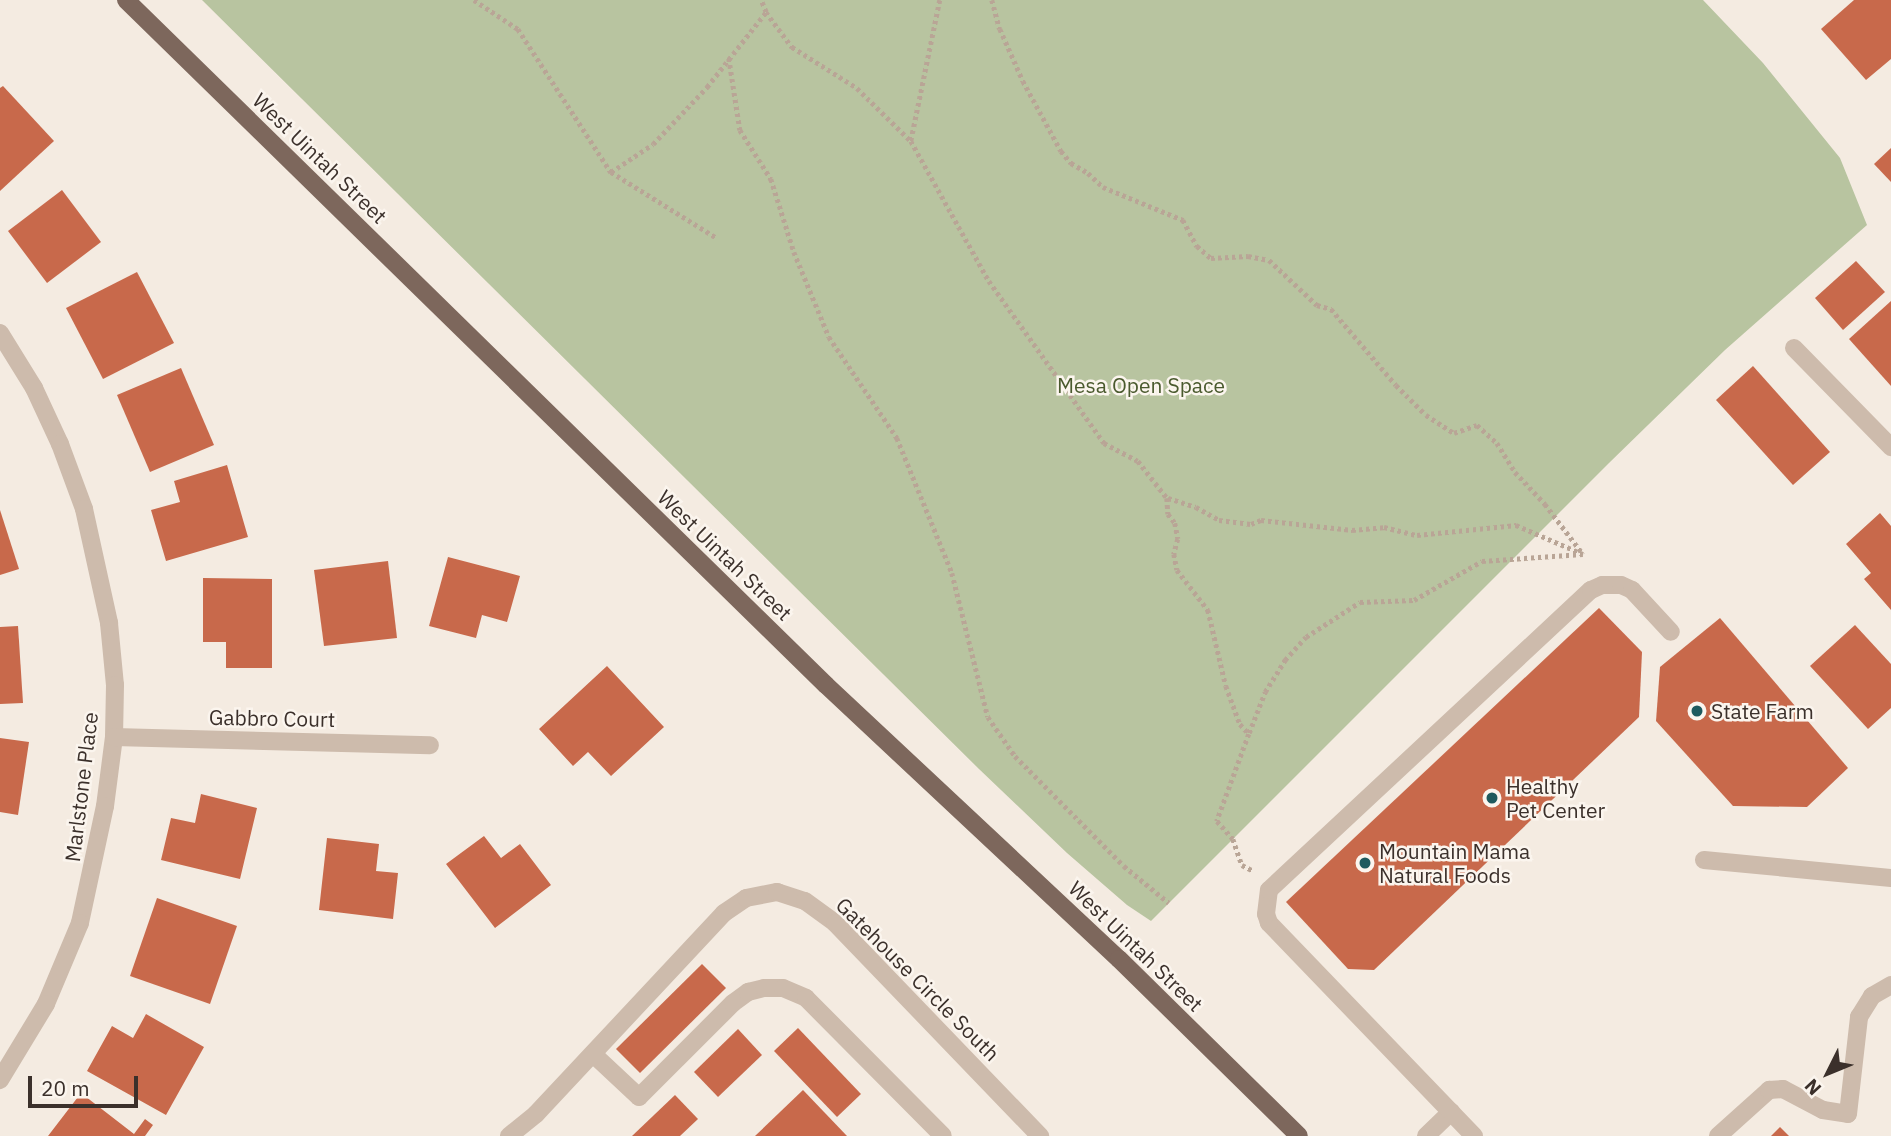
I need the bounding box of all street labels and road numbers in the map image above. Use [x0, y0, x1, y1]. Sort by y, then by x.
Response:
street label: West Uintah Street [248, 88, 392, 228]
street label: West Uintah Street [653, 485, 797, 625]
street label: Gabbro Court [209, 704, 335, 732]
street label: Marlstone Place [59, 711, 103, 863]
street label: West Uintah Street [1064, 876, 1208, 1016]
street label: Gatehouse Circle South [831, 892, 1005, 1066]

